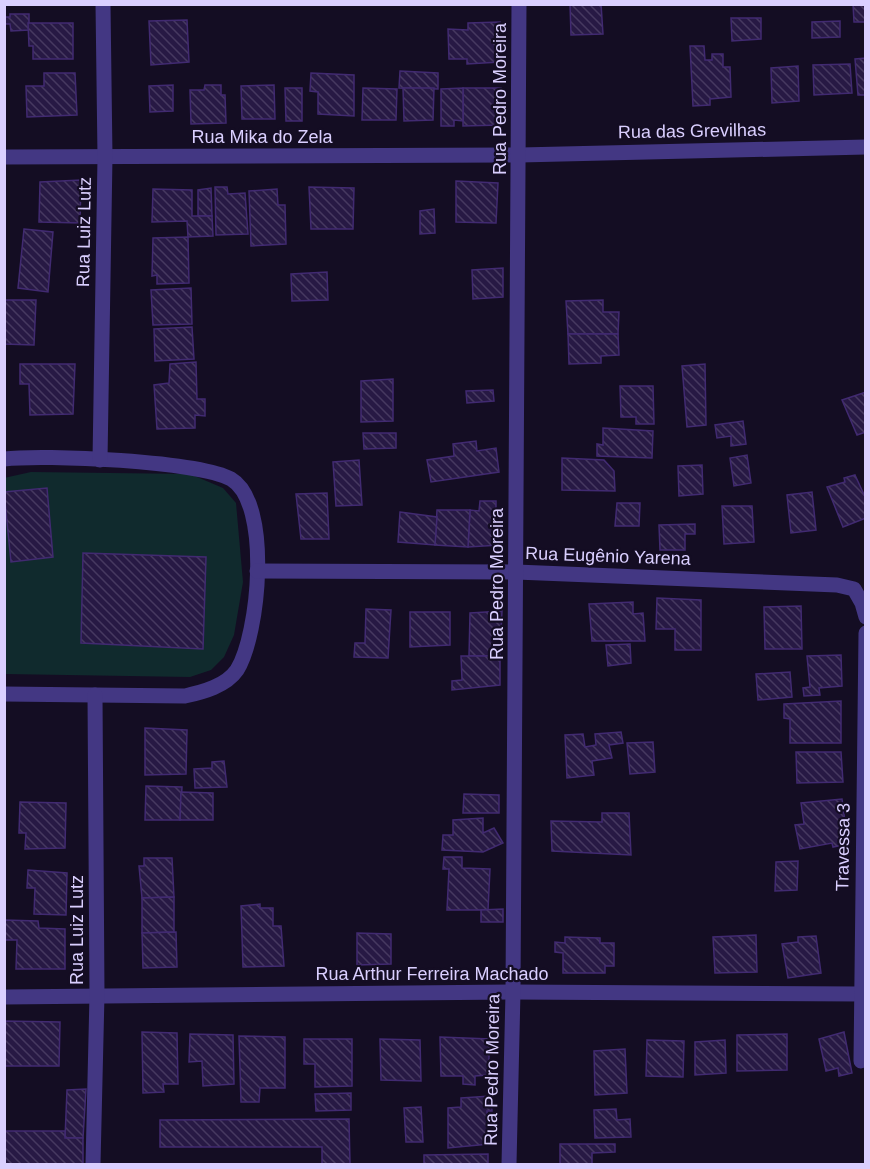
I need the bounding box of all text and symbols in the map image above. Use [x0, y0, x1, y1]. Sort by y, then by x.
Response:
street label: Rua Pedro Moreira [490, 22, 510, 175]
street label: Rua das Grevilhas [618, 120, 766, 142]
street label: Rua Mika do Zela [191, 127, 334, 147]
street label: Rua Luiz Lutz [73, 177, 95, 287]
street label: Rua Pedro Moreira [487, 507, 507, 660]
street label: Rua Eugênio Yarena [525, 543, 692, 569]
street label: Travessa 3 [832, 803, 854, 891]
street label: Rua Luiz Lutz [67, 875, 87, 985]
street label: Rua Arthur Ferreira Machado [315, 964, 549, 984]
street label: Rua Pedro Moreira [481, 993, 503, 1146]

